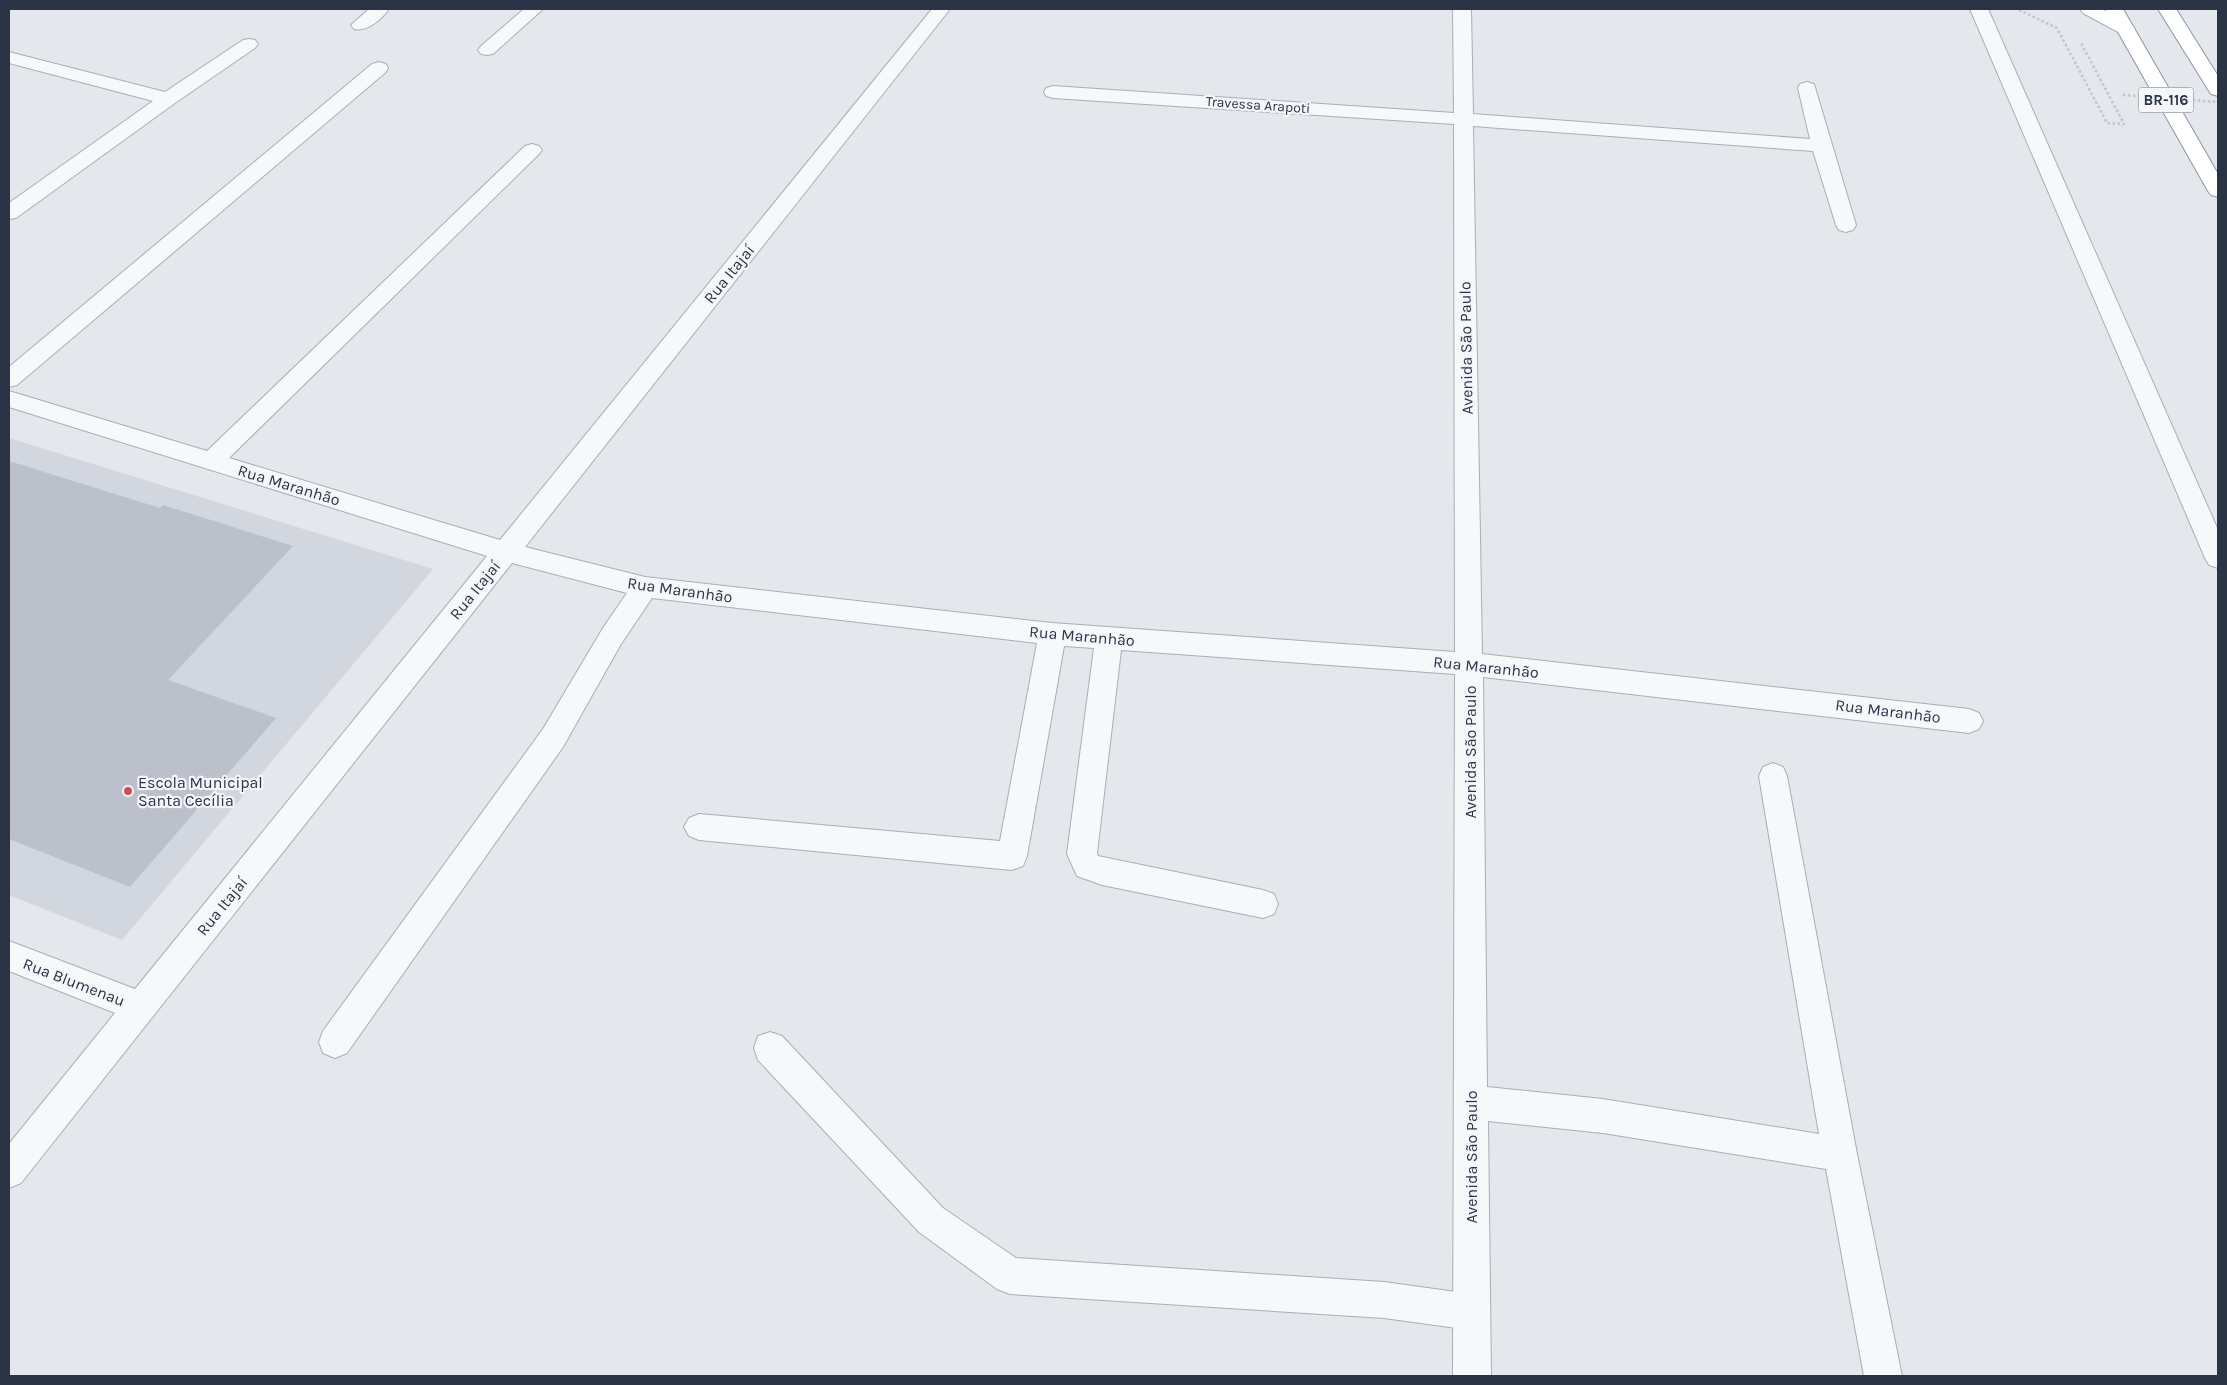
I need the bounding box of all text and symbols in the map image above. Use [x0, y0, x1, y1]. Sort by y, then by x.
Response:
road number: BR-116 [2138, 88, 2194, 112]
street label: Travessa Arapoti [1205, 93, 1311, 117]
street label: Rua Itajaí [700, 241, 759, 307]
street label: Avenida São Paulo [1455, 281, 1477, 415]
street label: Rua Maranhão [236, 460, 342, 510]
street label: Rua Itajaí [446, 557, 505, 623]
street label: Rua Maranhão [626, 573, 734, 607]
street label: Rua Maranhão [1028, 622, 1136, 650]
street label: Rua Maranhão [1432, 652, 1540, 682]
street label: Avenida São Paulo [1461, 685, 1480, 819]
street label: Rua Maranhão [1834, 695, 1942, 727]
place label: Escola Municipal Santa Cecília [138, 773, 263, 810]
marker: Escola Municipal Santa Cecília [122, 785, 134, 797]
street label: Rua Itajaí [193, 873, 252, 939]
street label: Rua Blumenau [20, 954, 128, 1010]
street label: Avenida São Paulo [1462, 1090, 1481, 1224]

